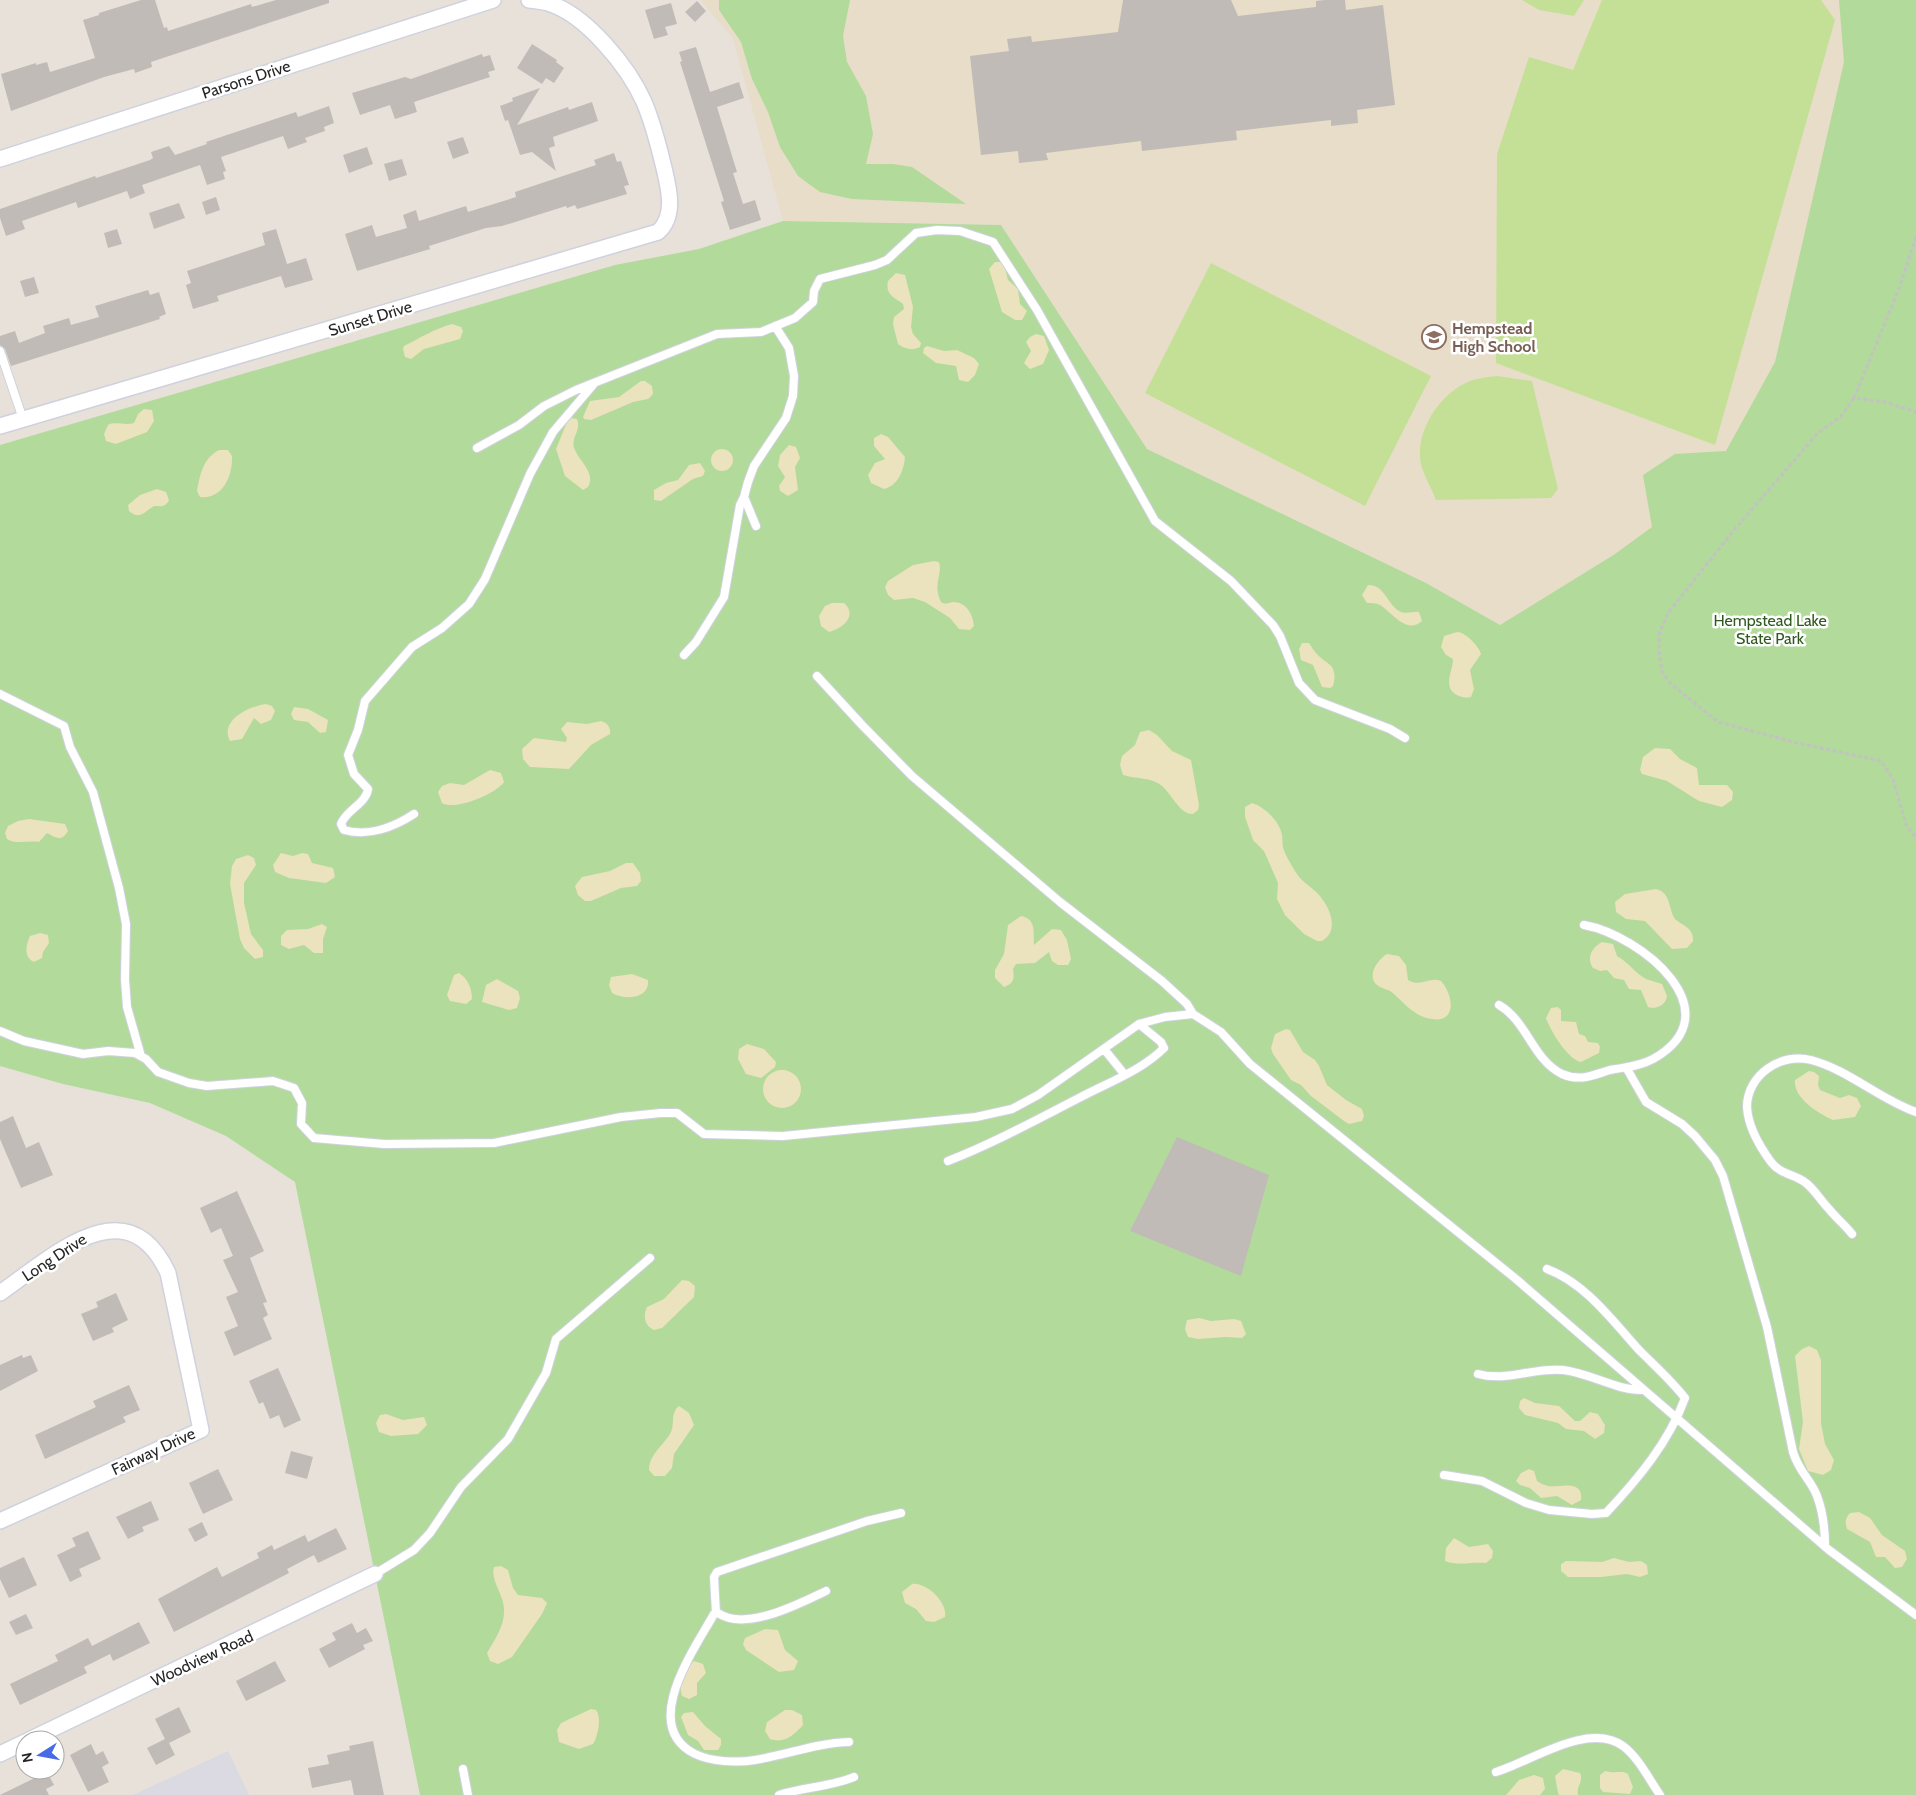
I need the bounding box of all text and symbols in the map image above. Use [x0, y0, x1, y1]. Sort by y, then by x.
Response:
street label: Parsons Drive [199, 56, 293, 103]
street label: Sunset Drive [326, 297, 414, 340]
place label: Hempstead High School [1452, 319, 1536, 356]
school or university icon: Hempstead High School [1421, 324, 1447, 350]
park label: Hempstead Lake State Park [1713, 611, 1827, 648]
street label: Long Drive [18, 1230, 90, 1285]
street label: Fairway Drive [108, 1424, 198, 1479]
street label: Woodview Road [148, 1627, 256, 1690]
north arrow [15, 1730, 65, 1780]
text: N [17, 1751, 37, 1764]

